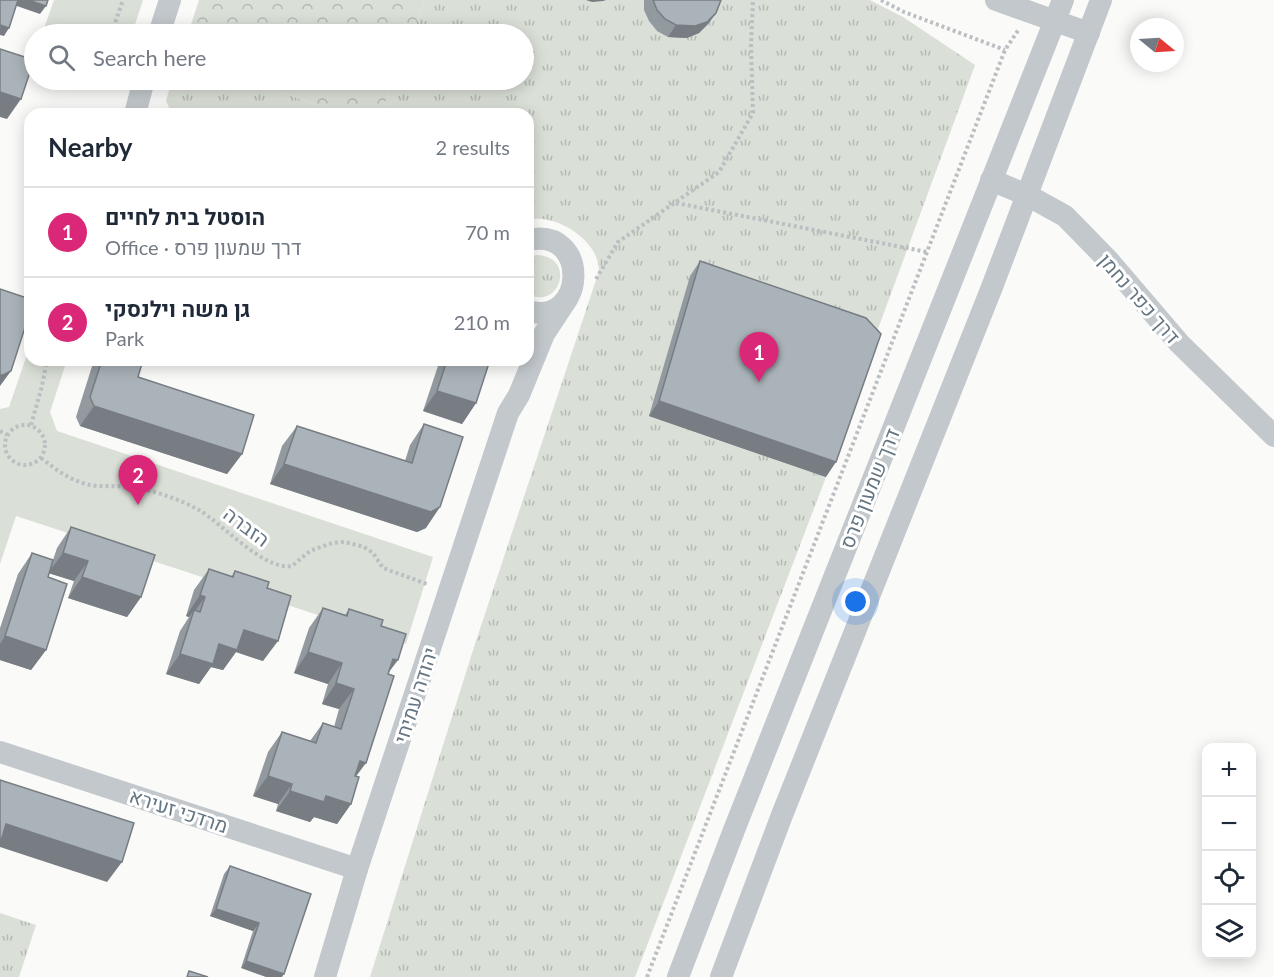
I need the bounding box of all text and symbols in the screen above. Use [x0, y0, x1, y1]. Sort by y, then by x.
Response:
north arrow [1130, 18, 1184, 72]
search box [24, 24, 534, 90]
icon: search [45, 41, 78, 74]
text: Search here [93, 44, 206, 71]
text: Nearby [48, 131, 133, 163]
text: 2 results [435, 135, 510, 159]
text: הוסטל בית לחיים [105, 203, 265, 230]
text: 1 [62, 220, 73, 244]
text: 70 m [465, 220, 510, 244]
text: Office · דרך שמעון פרס [105, 235, 301, 259]
street label: דרך כפר נחמן [1094, 248, 1186, 348]
text: גן משה וילנסקי [105, 295, 251, 322]
text: 2 [62, 310, 73, 334]
text: 210 m [454, 310, 510, 334]
text: Park [105, 326, 144, 350]
pin: 1 [740, 332, 778, 382]
street label: דרך שמעון פרס [834, 425, 904, 551]
pin: 2 [118, 456, 158, 505]
street label: הזברה [219, 501, 275, 551]
your location [841, 587, 870, 616]
street label: יהודה עמיחי [388, 644, 442, 746]
map controls [1202, 743, 1256, 959]
button: + [1202, 743, 1256, 797]
street label: מרדכי זעירא [127, 783, 231, 837]
button: − [1202, 797, 1256, 851]
button: locate [1202, 851, 1256, 905]
button: layers [1202, 905, 1256, 959]

